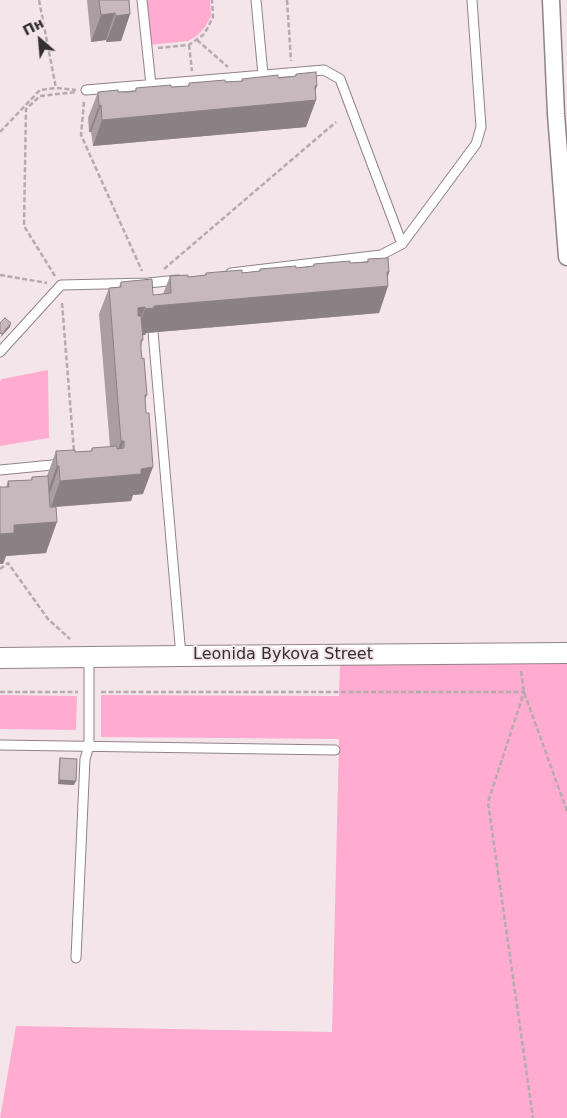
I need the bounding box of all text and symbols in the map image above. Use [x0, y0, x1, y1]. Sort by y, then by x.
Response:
north arrow [15, 15, 65, 65]
text: Пн [20, 15, 46, 39]
street label: Leonida Bykova Street [193, 645, 373, 665]

